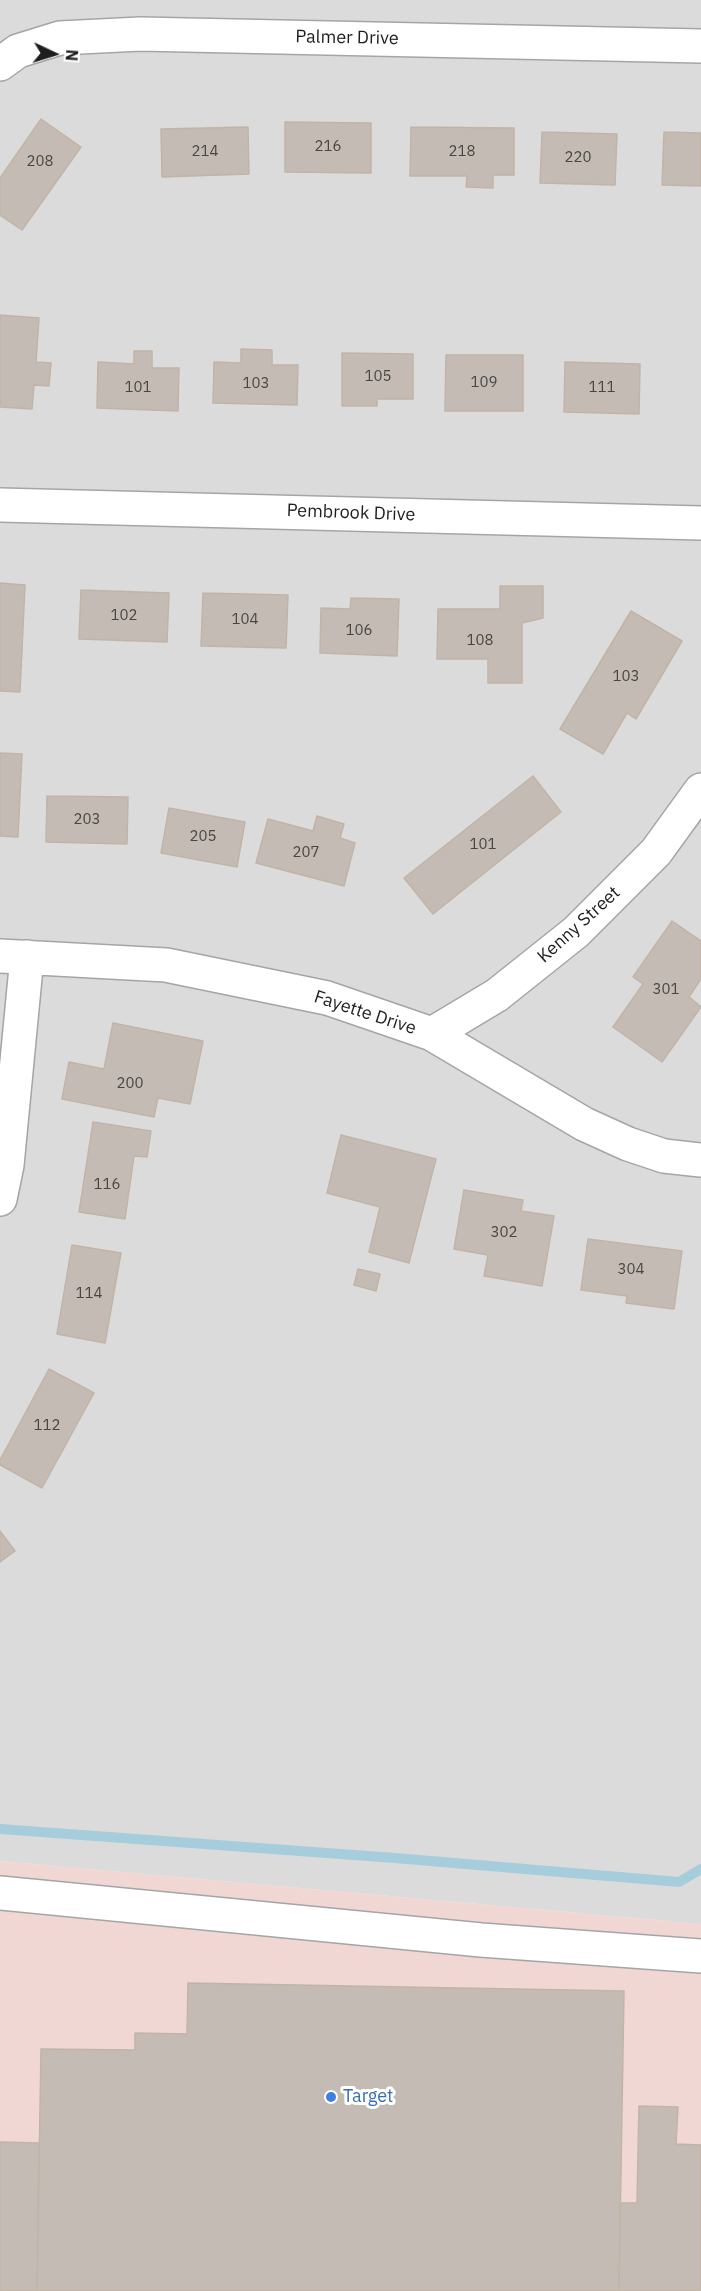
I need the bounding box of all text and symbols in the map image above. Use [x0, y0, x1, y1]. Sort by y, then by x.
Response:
north arrow [24, 24, 84, 84]
street label: Palmer Drive [295, 26, 399, 50]
text: N [62, 49, 82, 62]
house number: 216 [315, 138, 341, 156]
house number: 214 [192, 143, 218, 161]
house number: 218 [449, 143, 475, 161]
house number: 220 [565, 149, 591, 167]
house number: 208 [27, 153, 53, 171]
house number: 105 [365, 368, 391, 386]
house number: 109 [471, 374, 497, 392]
house number: 103 [243, 375, 269, 393]
house number: 101 [125, 379, 151, 397]
house number: 111 [589, 379, 615, 397]
street label: Pembrook Drive [286, 500, 416, 526]
house number: 102 [111, 607, 137, 625]
house number: 104 [232, 611, 258, 629]
house number: 106 [346, 622, 372, 640]
house number: 108 [467, 632, 493, 650]
house number: 103 [613, 668, 639, 686]
house number: 203 [74, 811, 100, 829]
house number: 205 [190, 828, 216, 846]
house number: 101 [470, 836, 496, 854]
house number: 207 [293, 844, 319, 862]
street label: Kenny Street [533, 882, 625, 968]
house number: 301 [653, 981, 679, 999]
street label: Fayette Drive [311, 986, 419, 1040]
house number: 200 [117, 1075, 143, 1093]
house number: 116 [94, 1176, 120, 1194]
house number: 302 [491, 1224, 517, 1242]
house number: 304 [618, 1261, 644, 1279]
house number: 114 [76, 1285, 102, 1303]
house number: 112 [34, 1417, 60, 1435]
place label: Target [343, 2086, 393, 2108]
marker: Target [324, 2090, 338, 2104]

